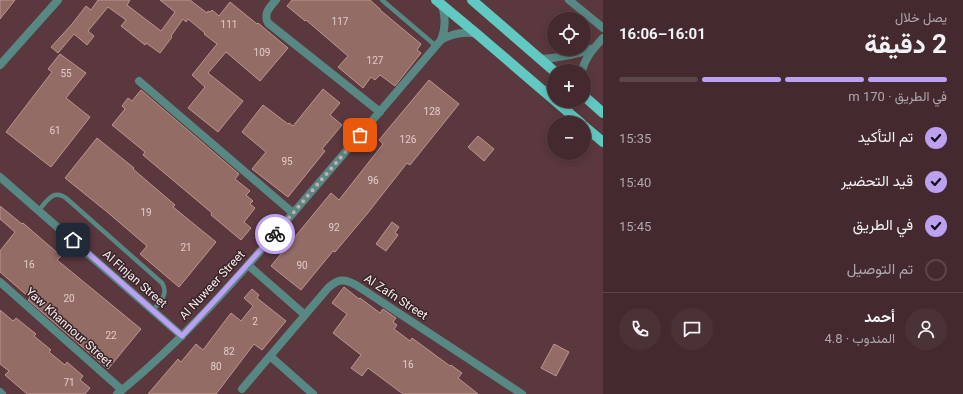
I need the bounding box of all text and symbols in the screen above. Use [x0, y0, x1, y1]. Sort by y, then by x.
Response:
text: يصل خلال [895, 10, 947, 25]
map controls [547, 12, 591, 160]
button: locate [547, 12, 591, 56]
house number: 117 [332, 16, 349, 27]
house number: 111 [221, 19, 237, 30]
text: 16:01–16:06 [619, 25, 706, 43]
text: 2 دقيقة [864, 29, 947, 59]
house number: 109 [254, 47, 270, 58]
house number: 127 [367, 55, 384, 66]
button: + [547, 64, 591, 108]
house number: 55 [60, 68, 72, 79]
text: في الطريق · 170 m [848, 89, 947, 104]
house number: 128 [424, 106, 441, 117]
button: − [547, 116, 591, 160]
pin [343, 118, 377, 152]
icon: bag [349, 124, 371, 146]
house number: 61 [49, 125, 61, 136]
icon: check [925, 127, 947, 149]
text: تم التأكيد [858, 128, 913, 146]
text: 15:35 [619, 131, 651, 146]
house number: 126 [400, 134, 417, 145]
house number: 95 [281, 156, 293, 167]
icon: check [925, 171, 947, 193]
text: قيد التحضير [841, 172, 913, 190]
house number: 96 [367, 175, 379, 186]
text: 15:40 [619, 175, 651, 190]
house number: 19 [140, 207, 152, 218]
courier [255, 214, 295, 254]
icon: check [925, 215, 947, 237]
text: في الطريق [853, 216, 913, 234]
text: 15:45 [619, 219, 651, 234]
house number: 92 [328, 222, 340, 233]
pin [56, 223, 90, 257]
icon: bike [264, 223, 286, 245]
icon: home [62, 229, 84, 251]
house number: 21 [180, 242, 192, 253]
street label: Al Finjan Street [100, 247, 170, 311]
street label: Al Nuweer Street [176, 248, 248, 322]
house number: 16 [23, 259, 35, 270]
house number: 90 [296, 260, 308, 271]
text: تم التوصيل [847, 260, 913, 278]
street label: Al Zafn Street [362, 271, 430, 323]
street label: Yaw Khannour Street [23, 285, 115, 370]
house number: 20 [63, 293, 75, 304]
button: phone [619, 308, 661, 350]
button: chat [671, 308, 713, 350]
text: أحمد [864, 308, 895, 326]
button: person [905, 308, 947, 350]
house number: 2 [252, 316, 258, 327]
house number: 22 [105, 330, 117, 341]
text: المندوب · 4.8 [824, 331, 895, 346]
house number: 82 [223, 346, 235, 357]
house number: 16 [402, 359, 414, 370]
house number: 80 [210, 361, 222, 372]
house number: 71 [63, 377, 75, 388]

